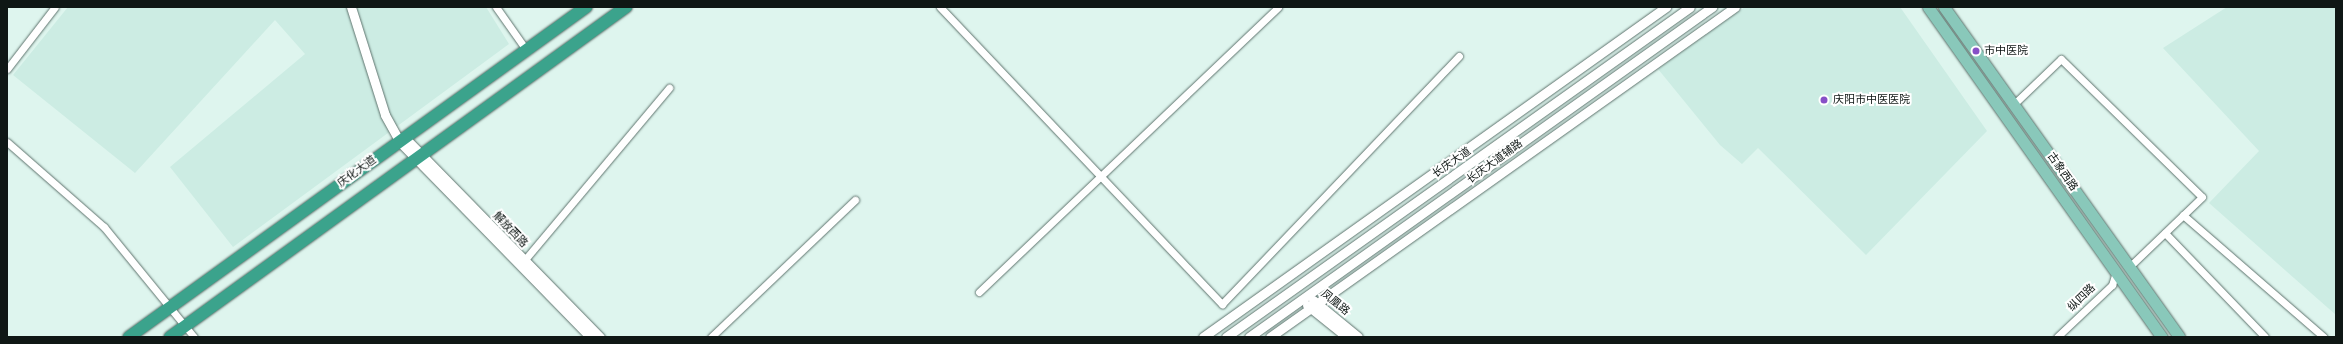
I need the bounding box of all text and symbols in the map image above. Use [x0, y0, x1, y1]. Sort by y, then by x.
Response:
place label: 市中医院 [1984, 44, 2028, 58]
marker: 市中医院 [1971, 46, 1981, 56]
place label: 庆阳市中医医院 [1833, 93, 1910, 107]
marker: 庆阳市中医医院 [1818, 94, 1830, 106]
street label: 长庆大道辅路 [1464, 137, 1526, 187]
street label: 长庆大道 [1430, 145, 1474, 181]
street label: 古象西路 [2044, 150, 2080, 194]
street label: 庆化大道 [335, 154, 379, 190]
street label: 解放西路 [490, 210, 530, 250]
street label: 纵四路 [2066, 282, 2098, 314]
street label: 凤凰路 [1318, 287, 1352, 319]

